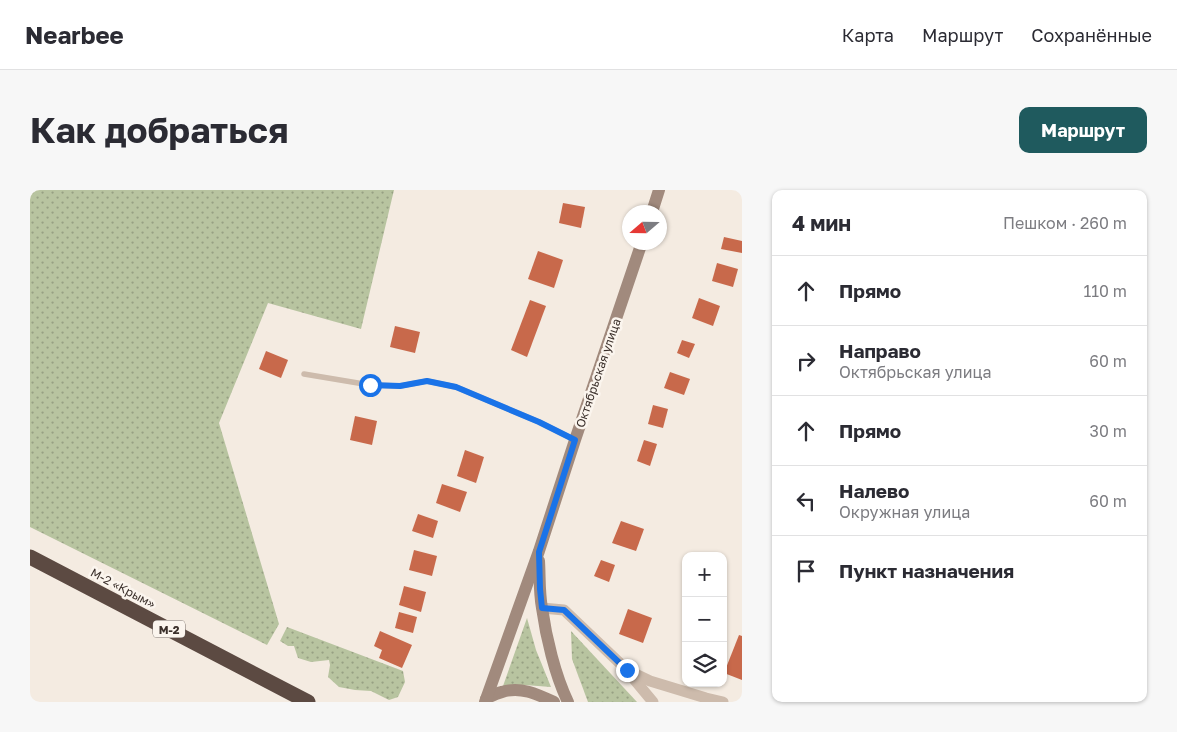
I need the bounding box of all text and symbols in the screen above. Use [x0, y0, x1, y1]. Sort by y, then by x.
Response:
text: Nearbee [25, 20, 124, 49]
text: Карта [842, 24, 894, 46]
text: Маршрут [922, 24, 1003, 46]
text: Сохранённые [1031, 24, 1152, 46]
button: Маршрут [1019, 107, 1147, 153]
text: Как добраться [30, 109, 288, 151]
north arrow [622, 205, 667, 250]
text: 4 мин [792, 210, 851, 236]
text: Пешком · 260 m [1003, 213, 1127, 233]
icon: ahead [792, 277, 820, 305]
text: Прямо [839, 279, 901, 302]
text: 110 m [1083, 281, 1127, 301]
street label: Октябрьская улица [572, 316, 624, 430]
text: Направо [839, 339, 921, 362]
icon: right [792, 347, 820, 375]
text: 60 m [1089, 351, 1127, 371]
text: Октябрьская улица [839, 362, 992, 382]
route start [359, 374, 382, 397]
icon: ahead [792, 417, 820, 445]
text: Прямо [839, 419, 901, 442]
text: 30 m [1090, 421, 1127, 441]
text: Налево [839, 479, 909, 502]
icon: left [792, 487, 820, 515]
text: 60 m [1089, 491, 1127, 511]
text: Окружная улица [839, 502, 970, 522]
map controls [682, 552, 727, 687]
button: + [682, 552, 727, 597]
icon: arrive [792, 557, 820, 585]
text: Пункт назначения [839, 559, 1014, 582]
street label: М-2 «Крым» [88, 565, 158, 612]
button: − [682, 597, 727, 642]
road number: М-2 [153, 620, 185, 638]
button: layers [682, 642, 727, 687]
route end [616, 659, 639, 682]

